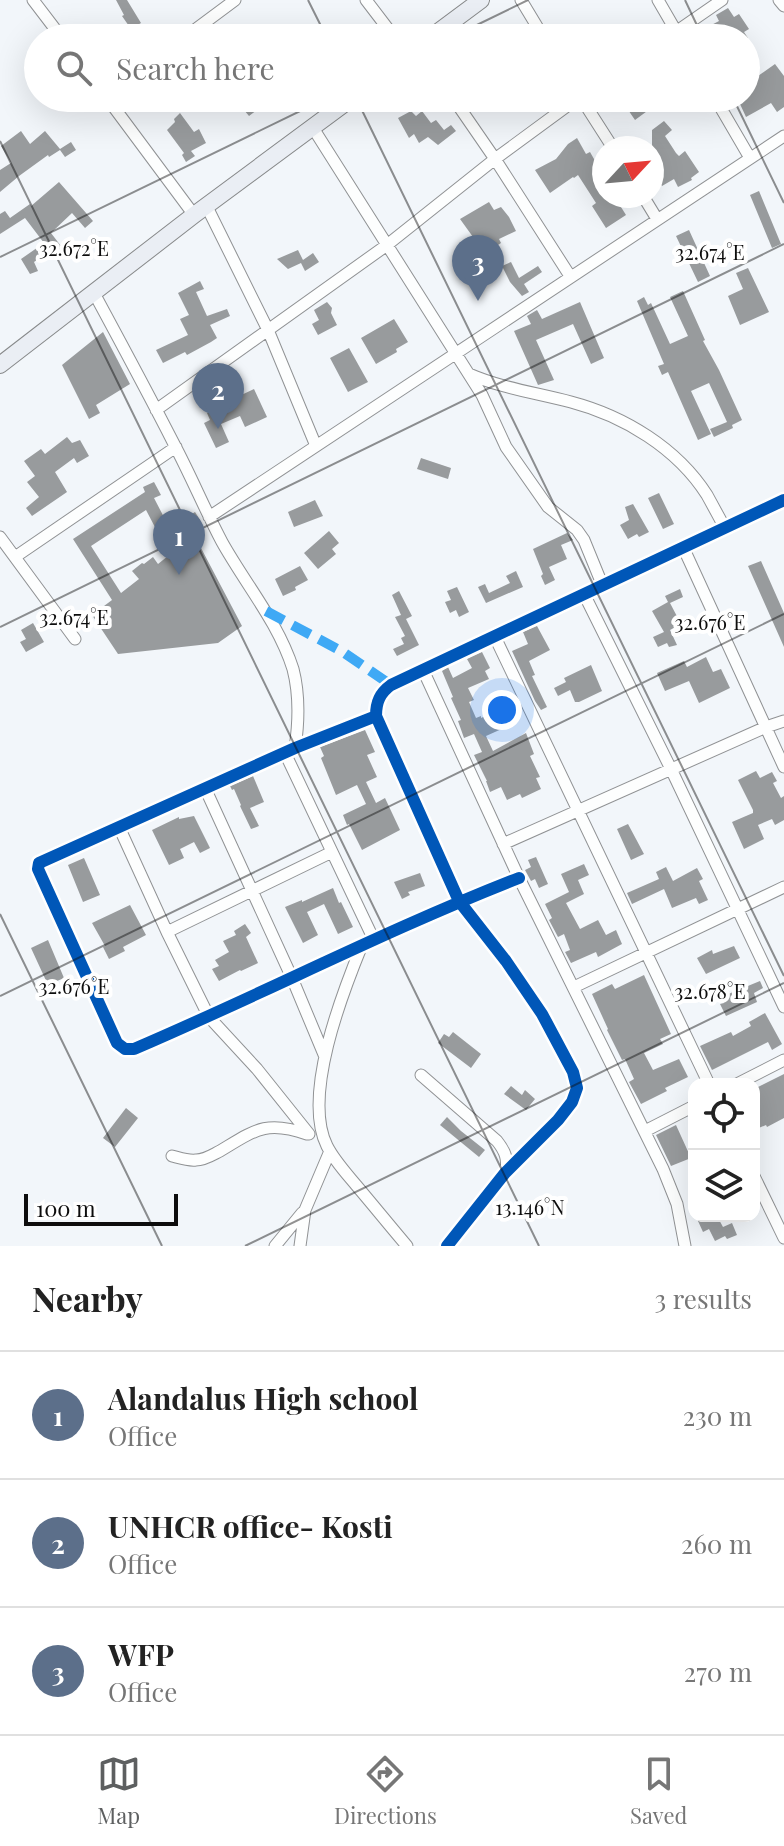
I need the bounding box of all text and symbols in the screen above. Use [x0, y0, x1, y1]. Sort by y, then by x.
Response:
search box [24, 24, 760, 112]
icon: search [52, 46, 96, 90]
text: Search here [116, 48, 275, 88]
north arrow [592, 136, 664, 208]
text: 32.672°E [39, 234, 109, 261]
pin: 3 [452, 235, 504, 301]
text: 32.674°E [675, 238, 745, 265]
pin: 2 [192, 363, 244, 429]
pin: 1 [153, 509, 205, 575]
text: 32.674°E [39, 603, 109, 630]
text: 32.676°E [674, 608, 746, 635]
your location [482, 690, 522, 730]
text: 32.676°E [38, 972, 110, 999]
text: 32.678°E [674, 977, 746, 1004]
map controls [688, 1078, 760, 1222]
button: locate [688, 1078, 760, 1150]
button: layers [688, 1150, 760, 1222]
scale bar [24, 1190, 178, 1226]
text: 100 m [36, 1193, 96, 1223]
text: 13.146°N [495, 1193, 565, 1220]
text: Nearby [32, 1275, 143, 1321]
text: 3 results [655, 1281, 752, 1316]
text: Alandalus High school [108, 1378, 418, 1418]
text: 1 [53, 1398, 63, 1433]
text: 230 m [683, 1398, 752, 1433]
text: Office [108, 1418, 177, 1453]
text: UNHCR office- Kosti [108, 1506, 393, 1546]
text: 2 [51, 1526, 65, 1561]
text: 260 m [681, 1526, 752, 1561]
text: Office [108, 1546, 177, 1581]
text: WFP [108, 1634, 174, 1674]
text: 3 [52, 1654, 64, 1689]
text: 270 m [684, 1654, 752, 1689]
text: Office [108, 1674, 177, 1709]
tab: Map [97, 1752, 141, 1830]
tab: Directions [334, 1752, 437, 1830]
tab: Saved [630, 1752, 687, 1830]

